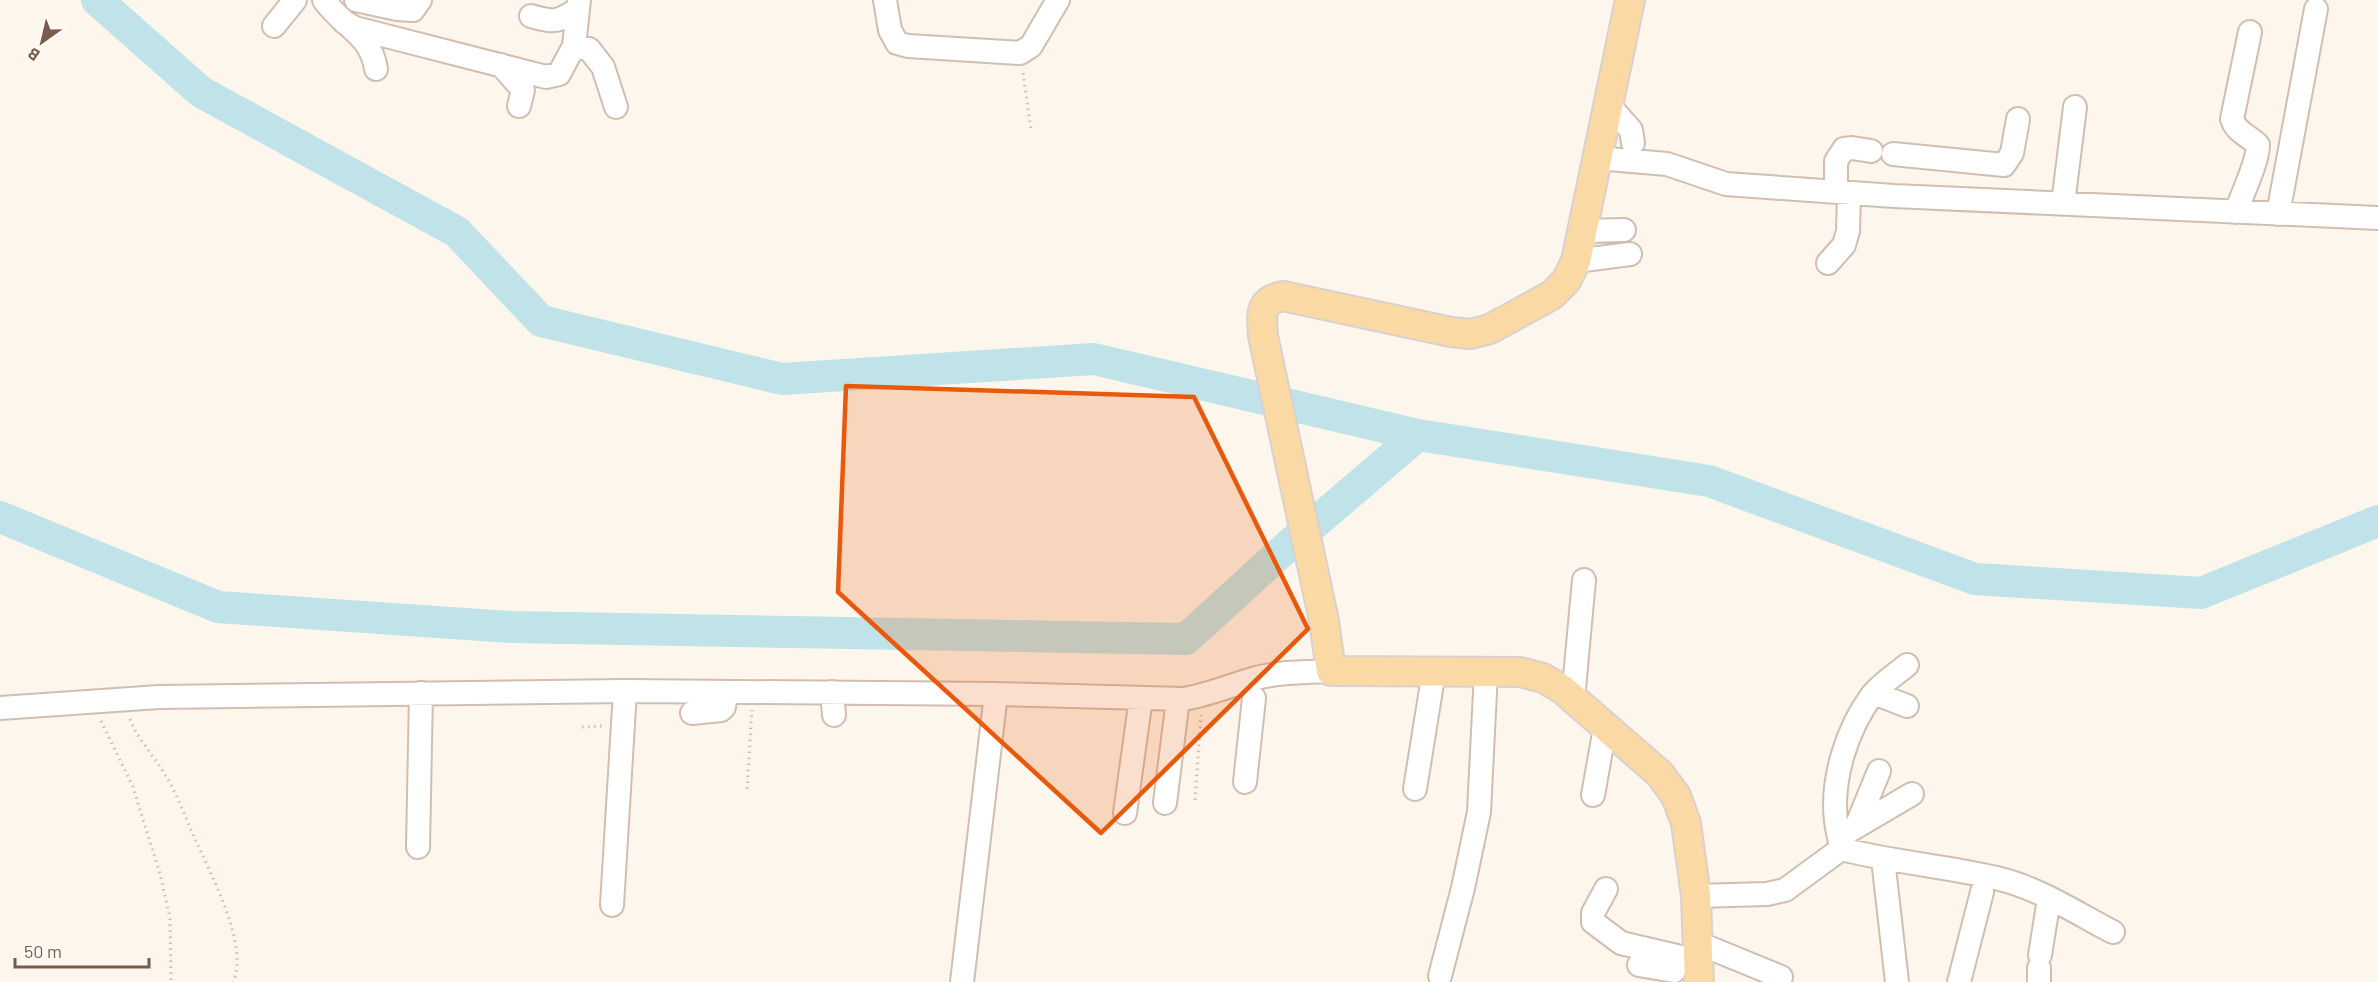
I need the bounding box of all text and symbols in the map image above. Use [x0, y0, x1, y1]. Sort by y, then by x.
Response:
north arrow [12, 12, 72, 72]
text: B [24, 44, 43, 66]
scale bar [15, 931, 148, 969]
text: 50 m [24, 940, 62, 962]

